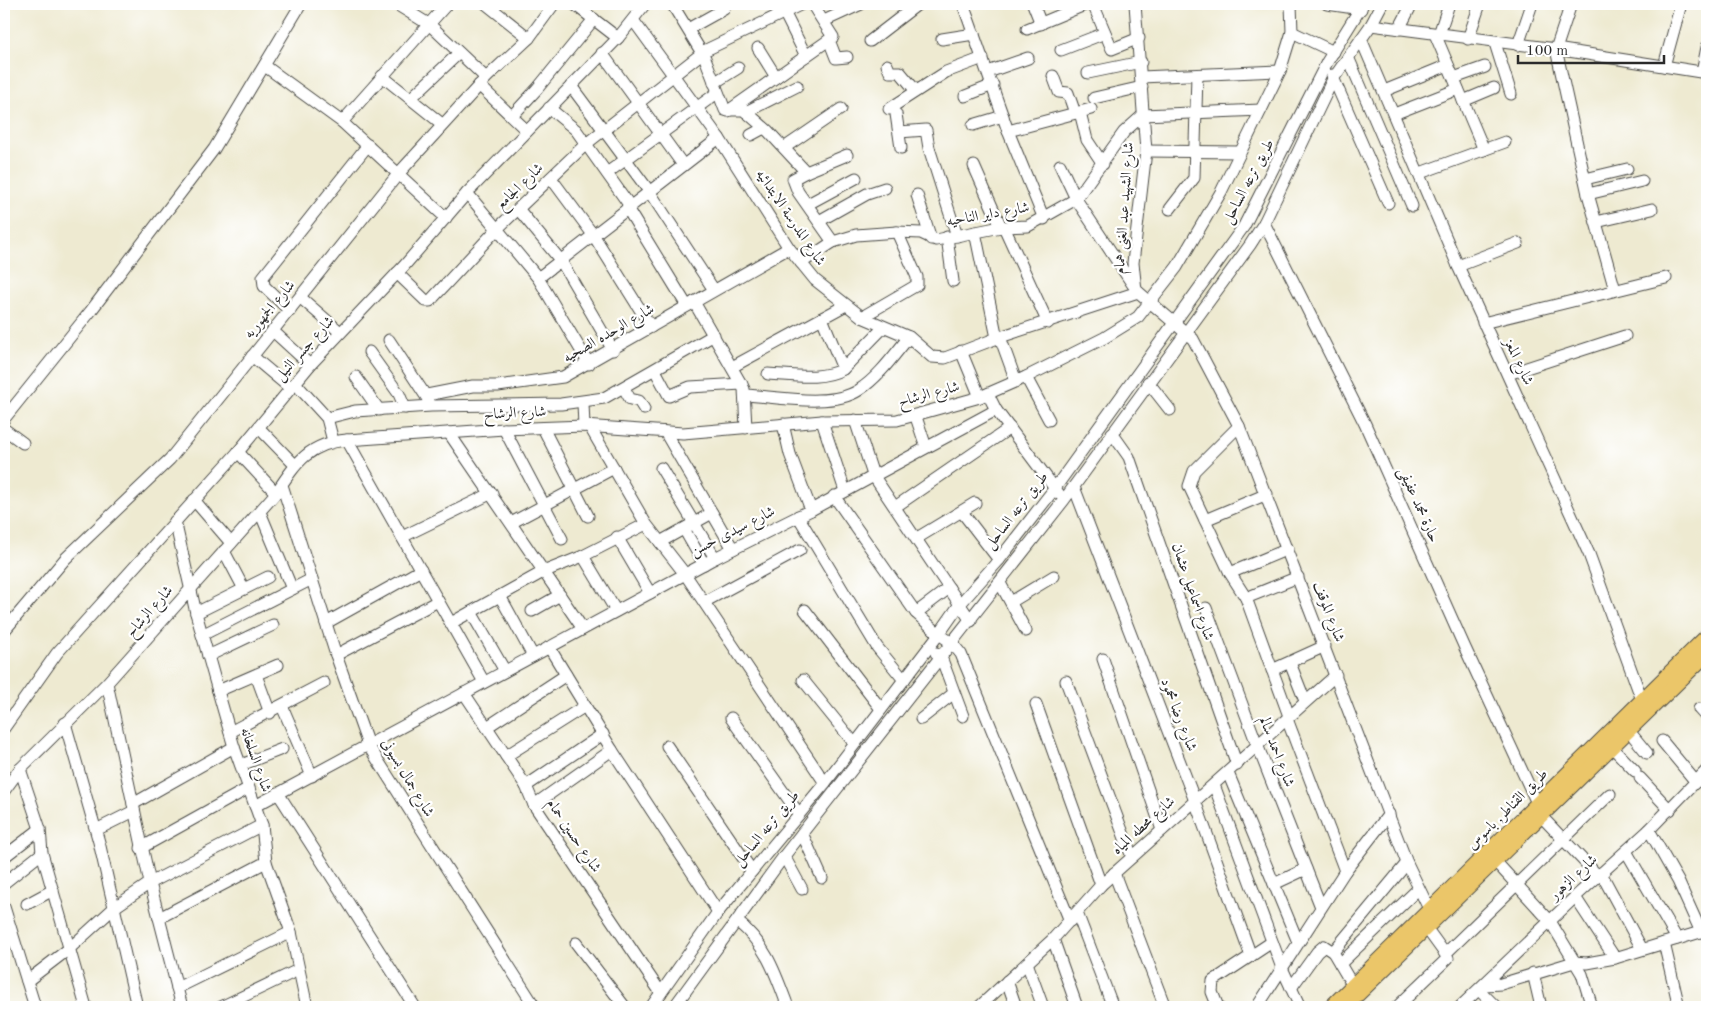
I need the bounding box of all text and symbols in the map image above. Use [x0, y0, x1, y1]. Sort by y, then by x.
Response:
scale bar [1518, 32, 1665, 64]
text: 100 m [1526, 44, 1568, 59]
street label: طريق ترعه الساحل [1221, 137, 1279, 228]
street label: شارع الشهيد عبد الغنى همام [1113, 141, 1141, 275]
street label: شارع الجامع [493, 161, 550, 217]
street label: شارع المدرسة الابتدائيه [749, 167, 828, 271]
street label: شارع داير الناحيه [945, 200, 1031, 234]
street label: شارع الجمهوريه [242, 278, 301, 344]
street label: شارع الوحده الصحيه [561, 302, 659, 370]
street label: شارع جسر النيل [272, 314, 341, 387]
street label: شارع المعز [1496, 335, 1535, 389]
street label: شارع الرشاح [896, 379, 962, 414]
street label: شارع الرشاح [483, 404, 547, 427]
street label: حارة محمد عفيفى [1393, 465, 1441, 546]
street label: طريق ترعه الساحل [982, 470, 1053, 554]
street label: شارع سيدى حسن [688, 504, 780, 563]
street label: شارع اسماعيل عثمان [1165, 541, 1216, 644]
street label: شارع الموقف [1306, 580, 1346, 646]
street label: شارع الرشاح [123, 583, 179, 643]
street label: شارع رضا محمود [1153, 676, 1199, 755]
street label: شارع احمد سالم [1252, 714, 1297, 791]
street label: شارع السلخانه [233, 726, 273, 796]
street label: شارع جمال بسيونى [374, 736, 436, 822]
street label: طريق القناطر, باسوس [1465, 767, 1552, 854]
street label: طريق ترعه الساحل [731, 789, 804, 871]
street label: شارع محطه المياه [1110, 794, 1181, 861]
street label: شارع حسين حمام [540, 796, 603, 878]
street label: شارع الزهور [1545, 852, 1603, 908]

